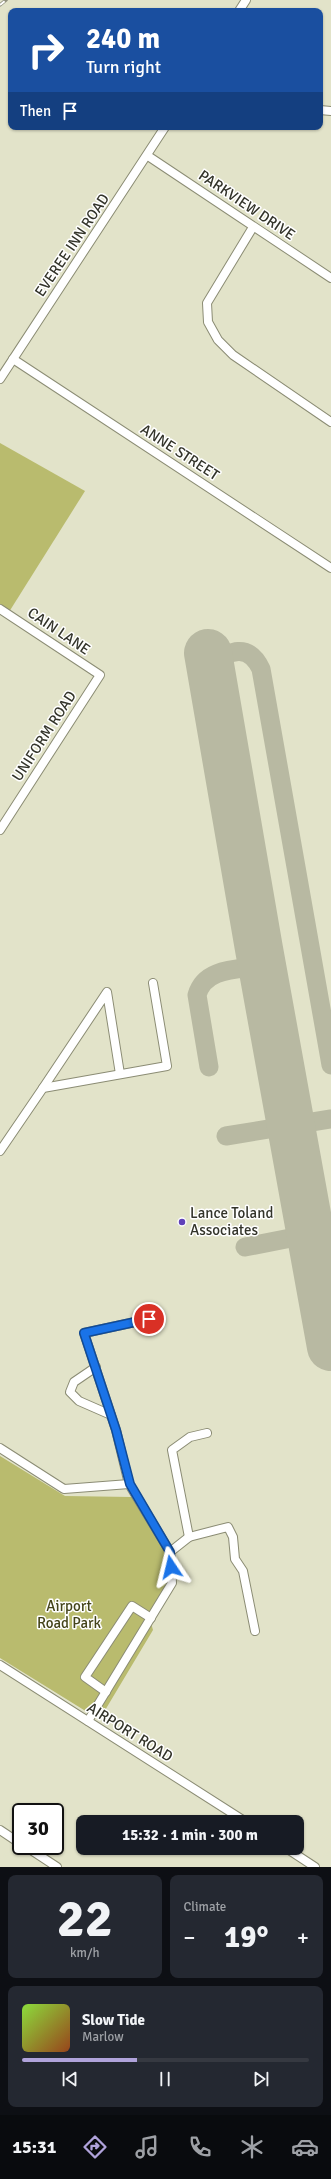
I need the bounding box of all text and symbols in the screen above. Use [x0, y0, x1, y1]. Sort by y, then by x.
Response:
text: 240 m [86, 22, 160, 56]
icon: right [20, 24, 72, 76]
text: Turn right [86, 56, 161, 78]
icon: arrive [59, 100, 81, 122]
text: Then [20, 102, 51, 120]
street label: PARKVIEW DRIVE [195, 166, 299, 244]
street label: EVEREE INN ROAD [31, 190, 113, 300]
street label: ANNE STREET [137, 420, 223, 484]
street label: CAIN LANE [24, 604, 94, 658]
street label: UNIFORM ROAD [8, 687, 80, 785]
place label: Lance Toland Associates [190, 1204, 273, 1239]
marker: Lance Toland Associates [177, 1217, 187, 1227]
pin [132, 1302, 166, 1336]
icon: arrive [138, 1308, 160, 1330]
position arrow [150, 1546, 192, 1588]
park label: Airport Road Park [37, 1597, 102, 1632]
street label: AIRPORT ROAD [84, 1698, 176, 1766]
speed limit sign: 30 [12, 1803, 64, 1855]
text: 15:32 · 1 min · 300 m [122, 1826, 258, 1844]
text: 22 [57, 1887, 113, 1951]
text: Climate [184, 1899, 226, 1915]
text: 19° [224, 1919, 268, 1956]
text: − [184, 1924, 195, 1951]
text: + [297, 1924, 309, 1951]
text: km/h [70, 1945, 99, 1961]
text: Slow Tide [82, 2011, 145, 2029]
text: Marlow [82, 2029, 124, 2045]
icon: previous [59, 2068, 81, 2090]
icon: pause [154, 2068, 176, 2090]
icon: next [250, 2068, 272, 2090]
icon: directions [81, 2133, 109, 2161]
icon: music [133, 2133, 161, 2161]
icon: phone [186, 2133, 214, 2161]
icon: climate [238, 2133, 266, 2161]
icon: car [291, 2133, 319, 2161]
text: 15:31 [12, 2136, 56, 2158]

